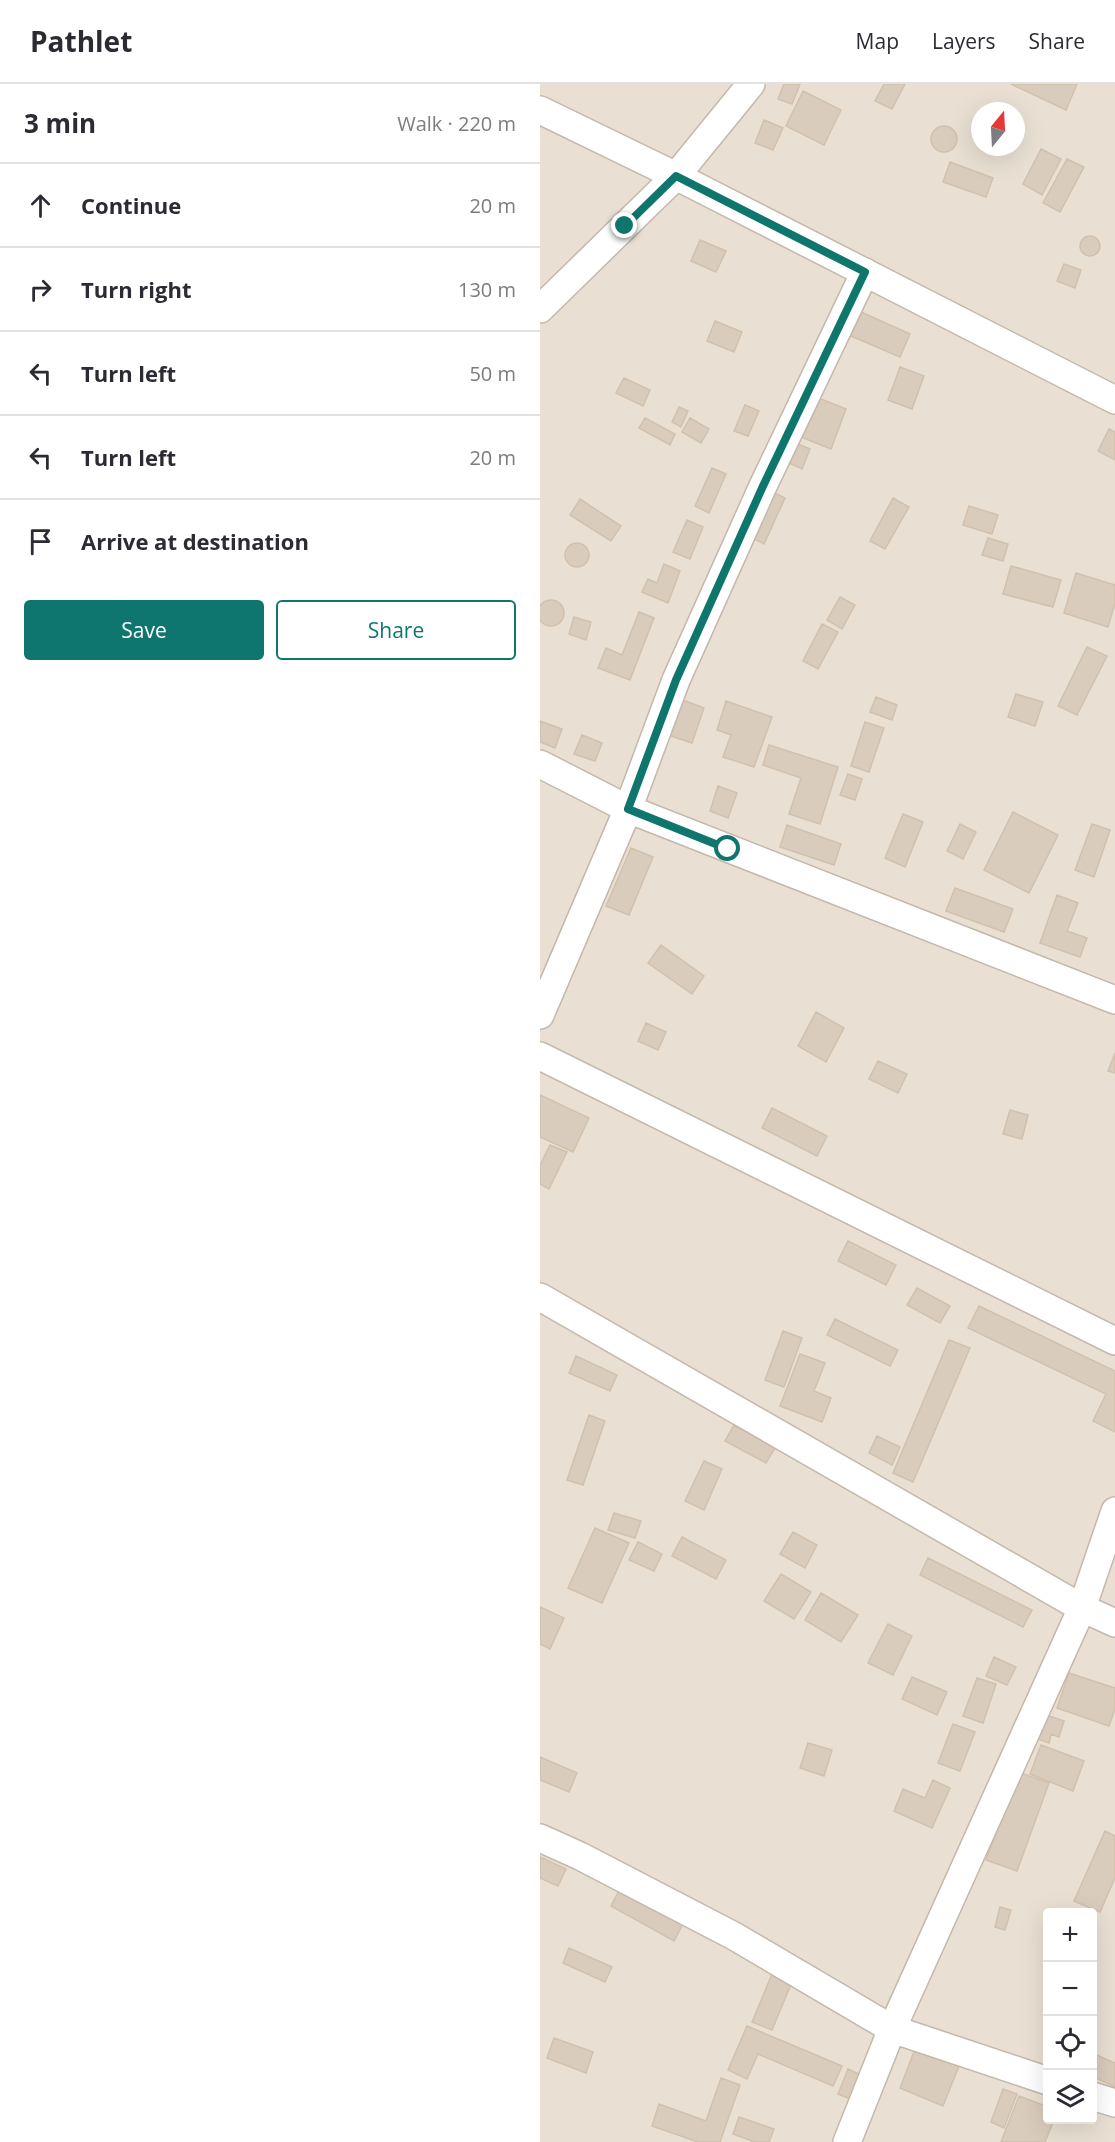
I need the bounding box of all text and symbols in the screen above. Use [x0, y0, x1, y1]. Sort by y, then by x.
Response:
text: Pathlet [30, 22, 132, 60]
text: Map [856, 27, 899, 55]
text: Layers [932, 27, 996, 55]
text: Share [1029, 27, 1085, 55]
north arrow [971, 102, 1025, 156]
text: 3 min [24, 105, 96, 141]
text: Walk · 220 m [397, 110, 516, 137]
icon: ahead [24, 189, 57, 222]
text: Continue [81, 190, 181, 220]
text: 20 m [469, 192, 516, 219]
route end [611, 212, 637, 238]
icon: right [24, 273, 57, 306]
text: Turn right [81, 274, 192, 304]
text: 130 m [458, 276, 516, 303]
icon: left [24, 357, 57, 390]
text: Turn left [81, 358, 176, 388]
text: 50 m [469, 360, 516, 387]
icon: left [24, 441, 57, 474]
text: Turn left [81, 442, 176, 472]
text: 20 m [469, 444, 516, 471]
icon: arrive [24, 525, 57, 558]
text: Arrive at destination [81, 526, 309, 556]
button: Save [24, 600, 264, 660]
button: Share [276, 600, 516, 660]
route start [714, 835, 740, 861]
map controls [1043, 1908, 1097, 2124]
button: + [1043, 1908, 1097, 1962]
button: − [1043, 1962, 1097, 2016]
button: locate [1043, 2016, 1097, 2070]
button: layers [1043, 2070, 1097, 2124]

